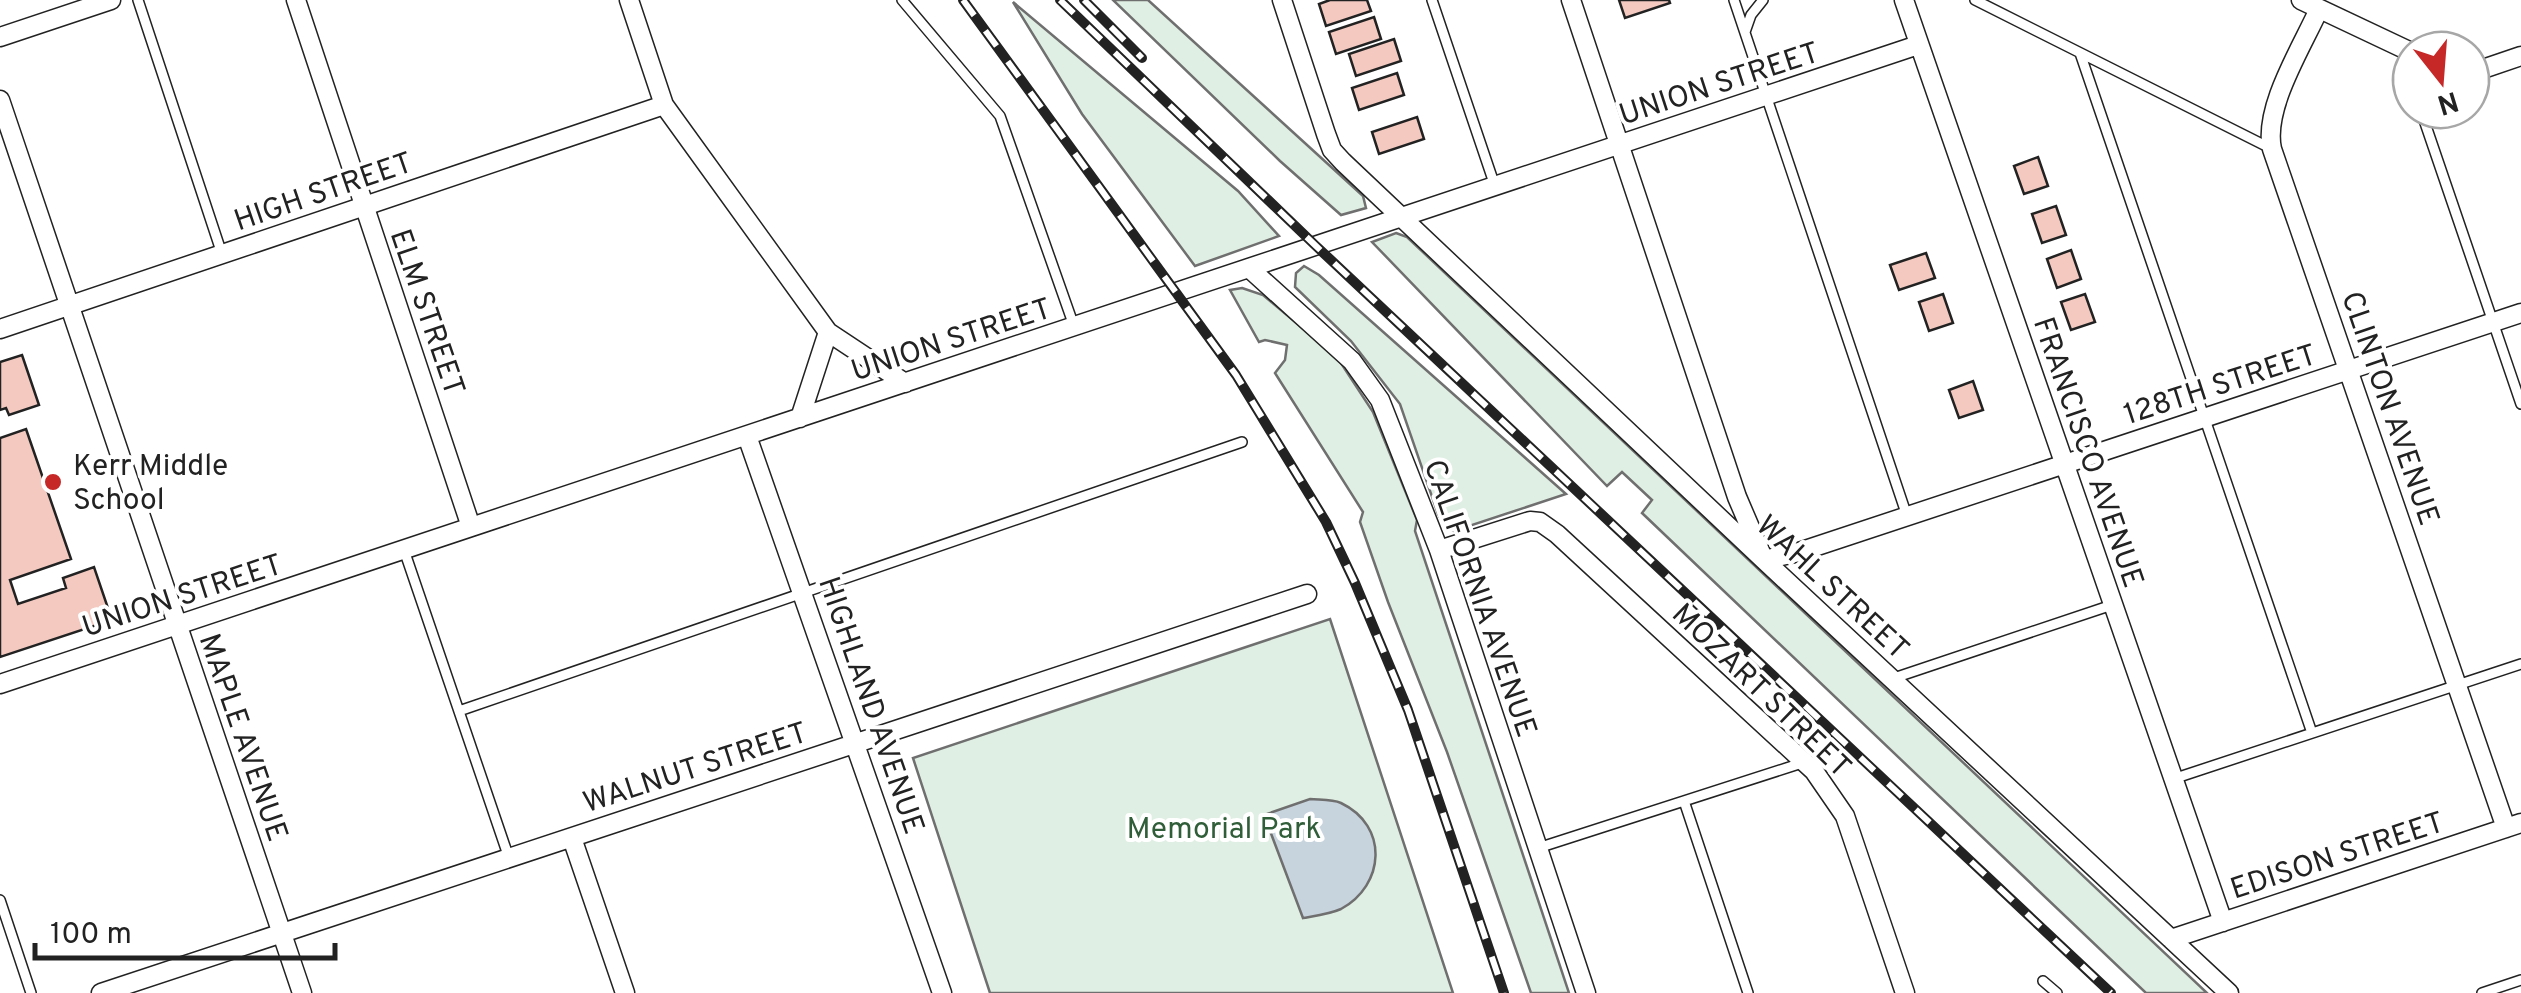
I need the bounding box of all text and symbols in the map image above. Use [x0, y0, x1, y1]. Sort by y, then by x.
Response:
north arrow [2391, 30, 2491, 130]
street label: UNION STREET [1615, 36, 1824, 135]
text: N [2433, 81, 2462, 121]
street label: HIGH STREET [230, 146, 418, 241]
street label: ELM STREET [380, 225, 471, 401]
street label: CLINTON AVENUE [2331, 287, 2446, 531]
street label: UNION STREET [847, 292, 1056, 391]
street label: FRANCISCO AVENUE [2023, 313, 2150, 593]
street label: 128TH STREET [2120, 338, 2322, 435]
place label: Kerr Middle School [73, 449, 228, 520]
street label: CALIFORNIA AVENUE [1414, 455, 1543, 742]
marker: Kerr Middle School [42, 471, 64, 493]
street label: WAHL STREET [1747, 509, 1915, 669]
street label: UNION STREET [78, 548, 287, 647]
street label: HIGHLAND AVENUE [808, 572, 931, 839]
street label: MOZART STREET [1663, 597, 1858, 787]
street label: MAPLE AVENUE [189, 629, 294, 846]
street label: WALNUT STREET [579, 716, 813, 823]
street label: EDISON STREET [2226, 805, 2449, 909]
park label: Memorial Park [1127, 812, 1321, 849]
scale bar [35, 898, 335, 960]
text: 100 m [50, 917, 132, 954]

